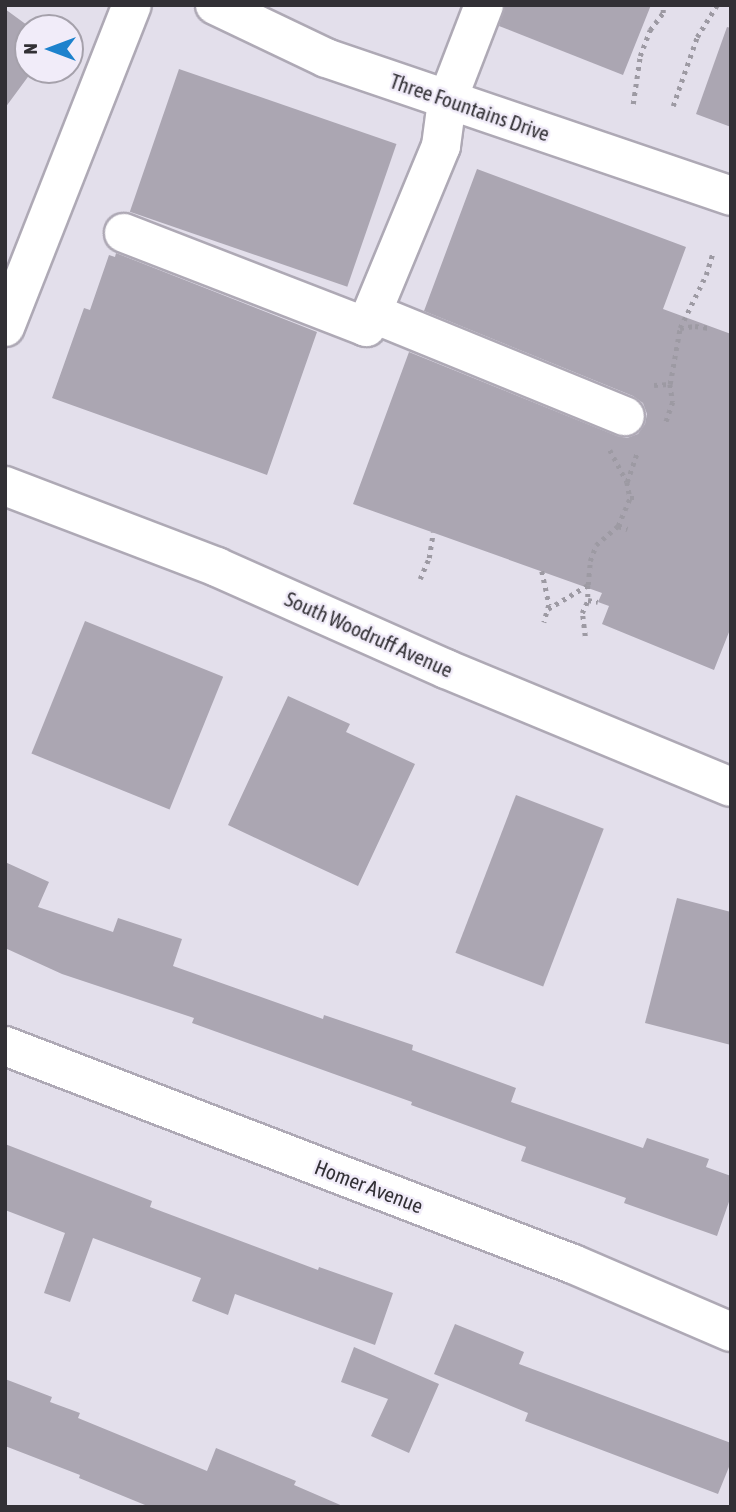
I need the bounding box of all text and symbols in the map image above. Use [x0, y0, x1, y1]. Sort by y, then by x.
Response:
north arrow [14, 14, 84, 84]
text: N [19, 43, 41, 55]
street label: Three Fountains Drive [387, 68, 553, 146]
street label: South Woodruff Avenue [281, 586, 457, 682]
street label: Homer Avenue [311, 1154, 427, 1218]

